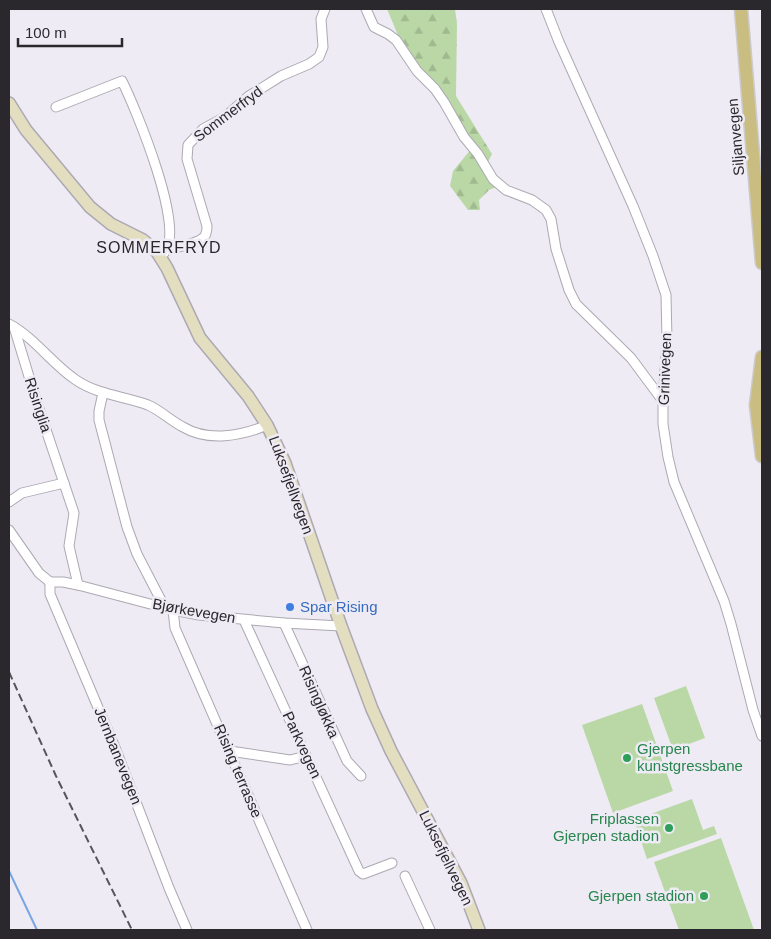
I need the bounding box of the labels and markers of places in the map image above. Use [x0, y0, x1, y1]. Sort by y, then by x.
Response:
place label: Spar Rising [300, 598, 378, 615]
marker: Spar Rising [284, 601, 296, 613]
place label: Gjerpen kunstgressbane [637, 740, 743, 774]
marker: Gjerpen kunstgressbane [621, 752, 633, 764]
place label: Friplassen Gjerpen stadion [553, 810, 659, 844]
marker: Friplassen Gjerpen stadion [663, 822, 675, 834]
place label: Gjerpen stadion [588, 887, 694, 904]
marker: Gjerpen stadion [698, 890, 710, 902]

